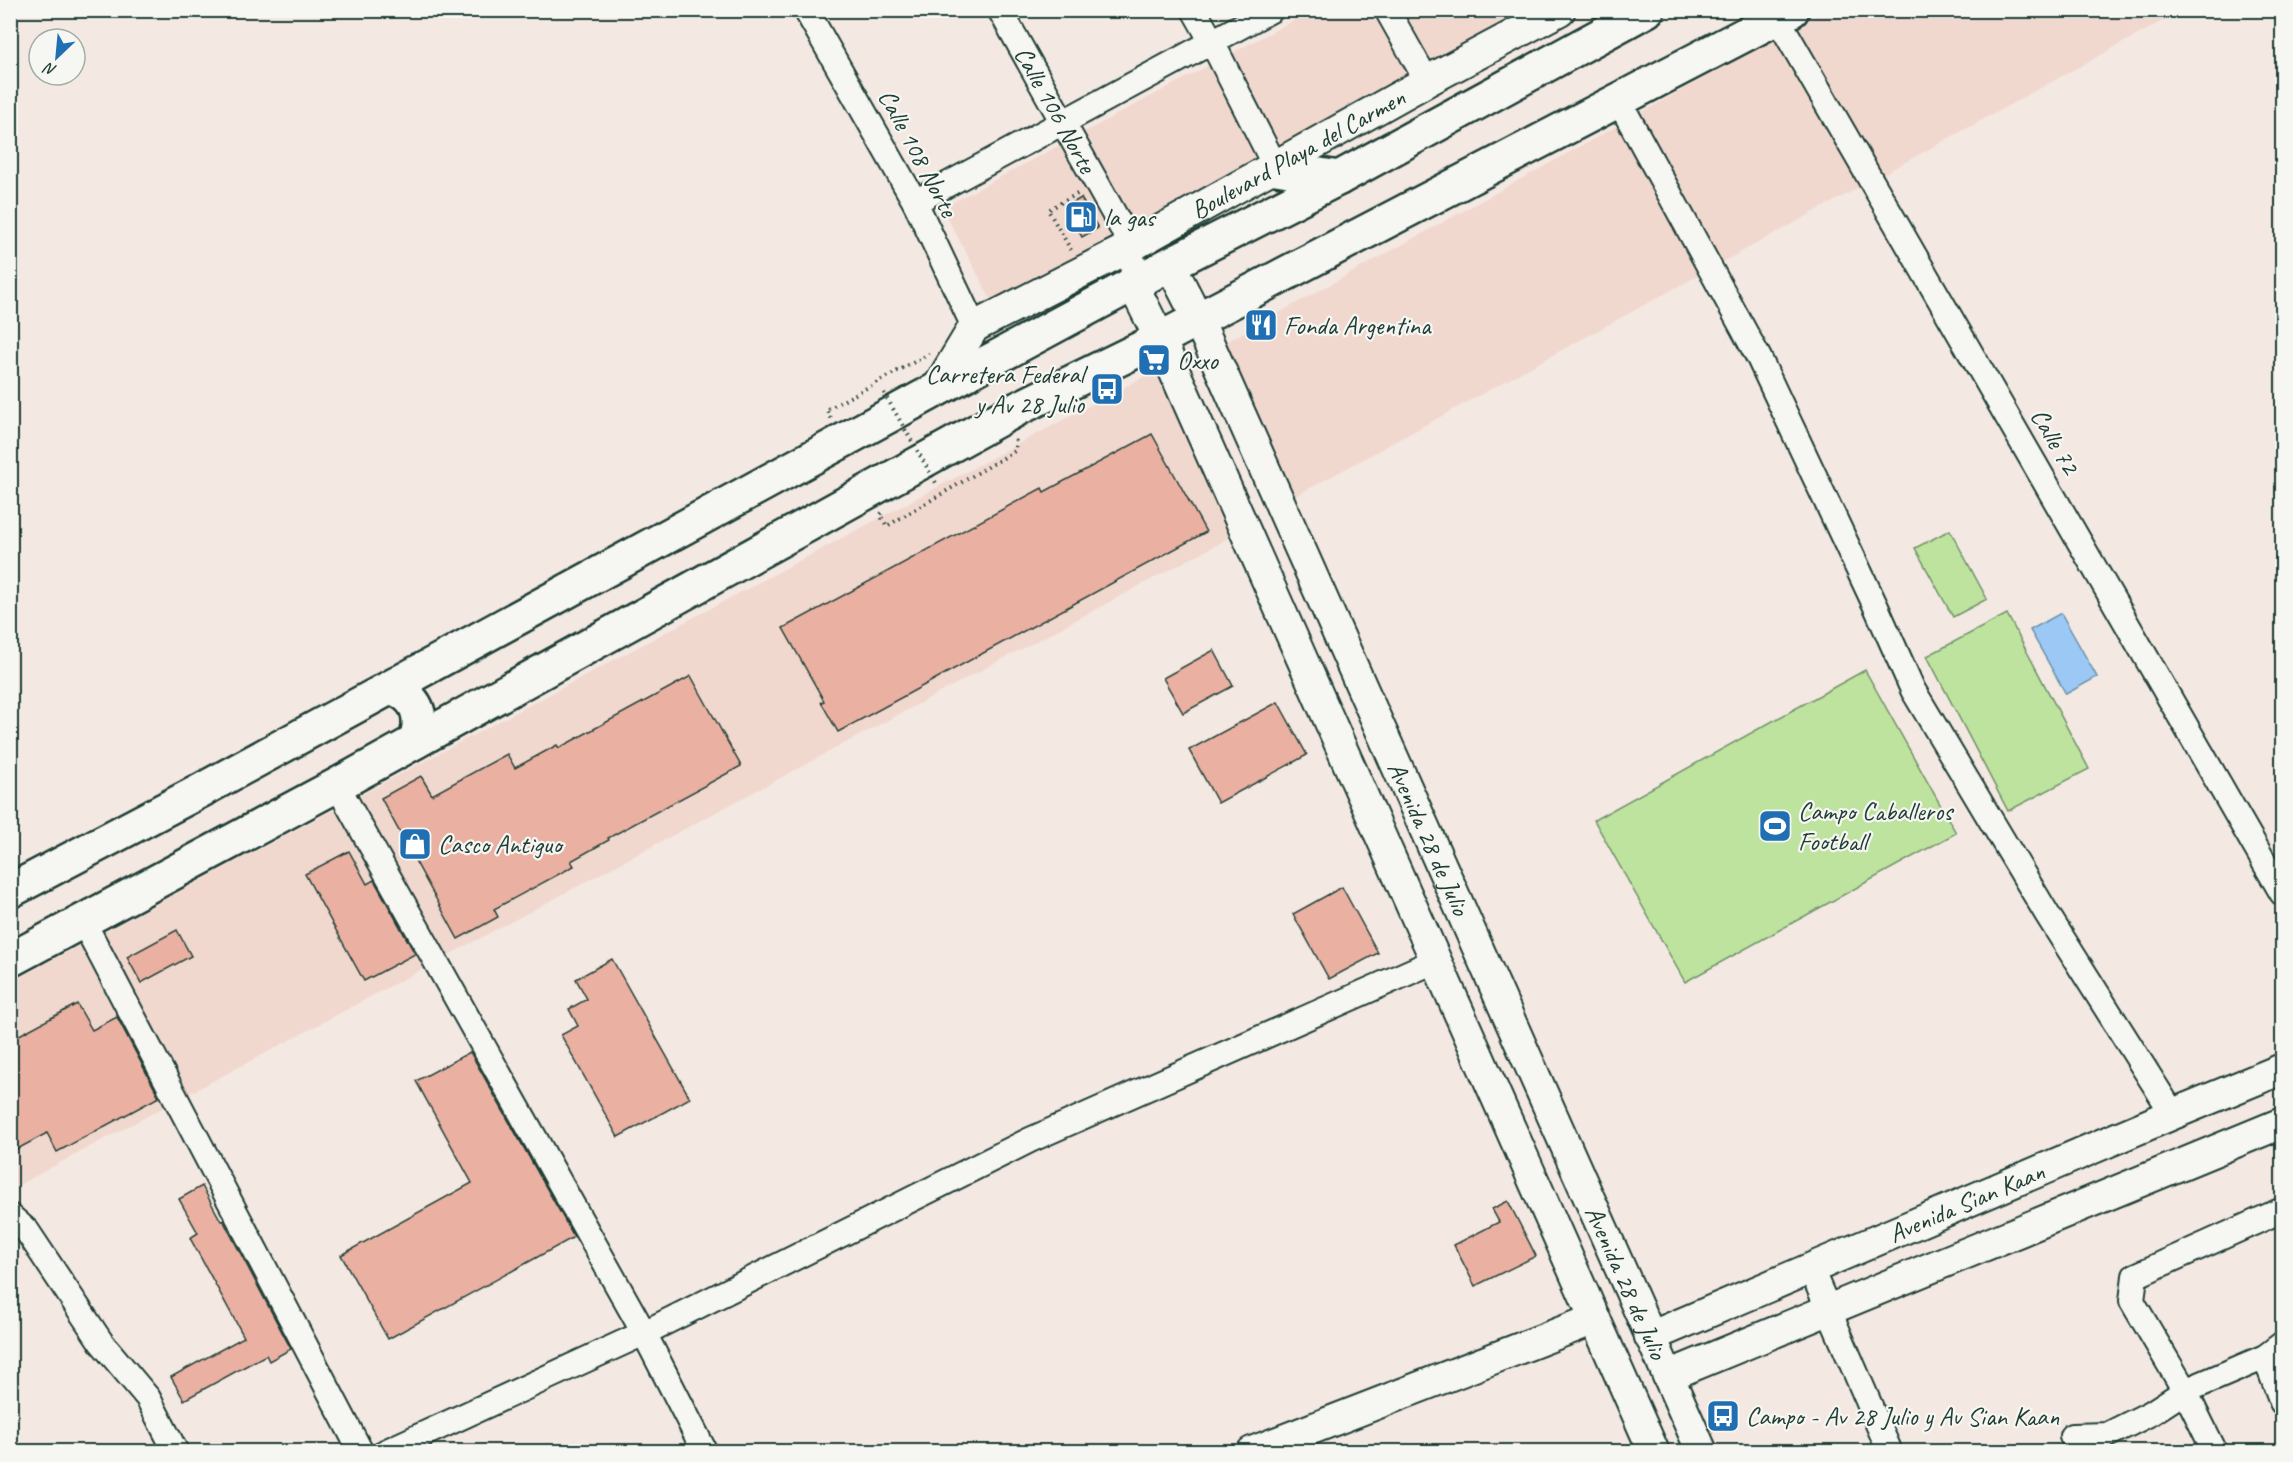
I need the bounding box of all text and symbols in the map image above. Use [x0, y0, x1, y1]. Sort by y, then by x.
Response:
north arrow [27, 27, 87, 87]
street label: Calle 106 Norte [1007, 40, 1105, 180]
text: N [39, 57, 60, 81]
street label: Boulevard Playa del Carmen [1185, 80, 1411, 226]
street label: Calle 108 Norte [871, 84, 966, 224]
fuel station icon: la gas [1063, 199, 1099, 235]
place label: la gas [1104, 201, 1157, 234]
restaurant icon: Fonda Argentina [1243, 307, 1279, 343]
place label: Fonda Argentina [1284, 309, 1432, 342]
supermarket icon: Oxxo [1136, 342, 1172, 378]
place label: Oxxo [1177, 344, 1220, 377]
place label: Carretera Federal y Av 28 Julio [926, 358, 1089, 421]
bus stop icon: Carretera Federal y Av 28 Julio [1089, 371, 1125, 407]
street label: Calle 72 [2023, 402, 2088, 482]
street label: Avenida 28 de Julio [1380, 756, 1478, 922]
place label: Campo Caballeros Football [1798, 795, 1954, 858]
sports icon: Campo Caballeros Football [1757, 808, 1793, 844]
shop icon: Casco Antiguo [397, 826, 433, 862]
place label: Casco Antiguo [438, 828, 564, 861]
street label: Avenida Sian Kaan [1884, 1154, 2050, 1250]
street label: Avenida 28 de Julio [1578, 1200, 1676, 1366]
bus stop icon: Campo - Av 28 Julio y Av Sian Kaan [1705, 1398, 1741, 1434]
place label: Campo - Av 28 Julio y Av Sian Kaan [1746, 1400, 2059, 1433]

